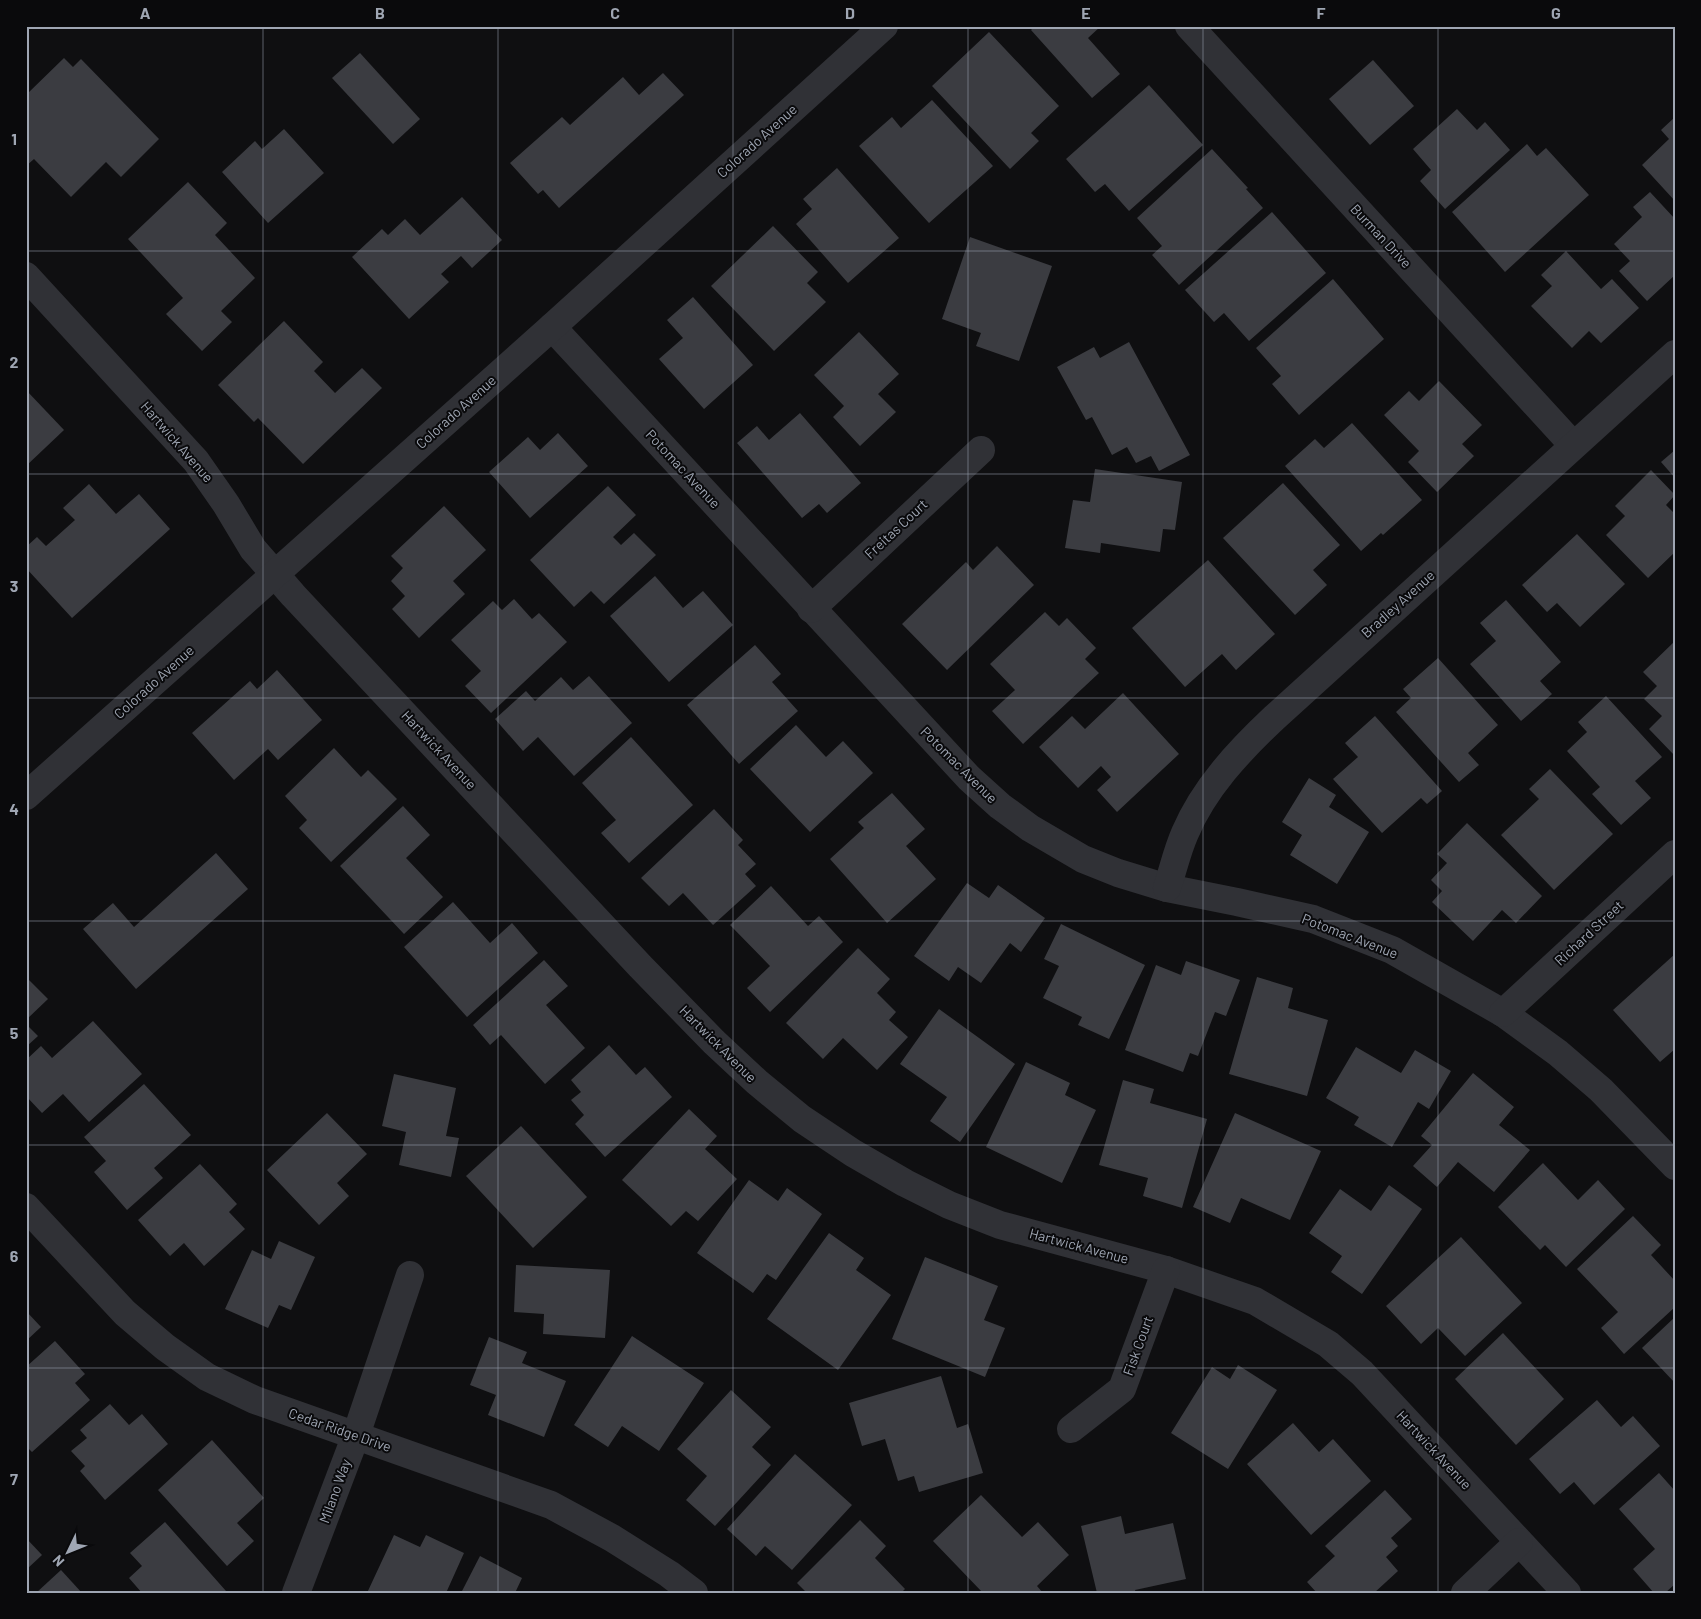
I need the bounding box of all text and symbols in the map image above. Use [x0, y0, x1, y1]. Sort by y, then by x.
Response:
text: A [140, 3, 151, 22]
text: B [375, 3, 385, 22]
text: C [610, 3, 620, 22]
text: D [845, 3, 855, 22]
text: E [1081, 3, 1091, 22]
text: F [1317, 3, 1326, 22]
text: G [1551, 3, 1561, 22]
street label: Colorado Avenue [713, 100, 800, 181]
text: 1 [11, 129, 17, 148]
street label: Burman Drive [1347, 200, 1415, 271]
text: 2 [10, 352, 19, 371]
street label: Colorado Avenue [412, 371, 499, 452]
street label: Hartwick Avenue [138, 398, 217, 486]
street label: Potomac Avenue [643, 426, 724, 512]
street label: Freitas Court [861, 495, 931, 562]
street label: Bradley Avenue [1357, 566, 1438, 641]
text: 3 [10, 576, 18, 595]
street label: Colorado Avenue [110, 641, 197, 722]
street label: Hartwick Avenue [398, 707, 480, 793]
street label: Potomac Avenue [917, 723, 1001, 807]
text: 4 [9, 799, 19, 818]
street label: Richard Street [1551, 896, 1627, 969]
street label: Potomac Avenue [1300, 909, 1401, 962]
street label: Hartwick Avenue [676, 1002, 760, 1086]
text: 5 [10, 1023, 19, 1042]
street label: Hartwick Avenue [1028, 1224, 1131, 1267]
text: 6 [10, 1246, 19, 1265]
street label: Fisk Court [1119, 1314, 1156, 1378]
street label: Cedar Ridge Drive [287, 1404, 394, 1455]
street label: Hartwick Avenue [1393, 1407, 1475, 1493]
street label: Milano Way [315, 1456, 354, 1525]
text: 7 [10, 1469, 18, 1488]
north arrow [42, 1526, 92, 1576]
text: N [49, 1552, 68, 1570]

